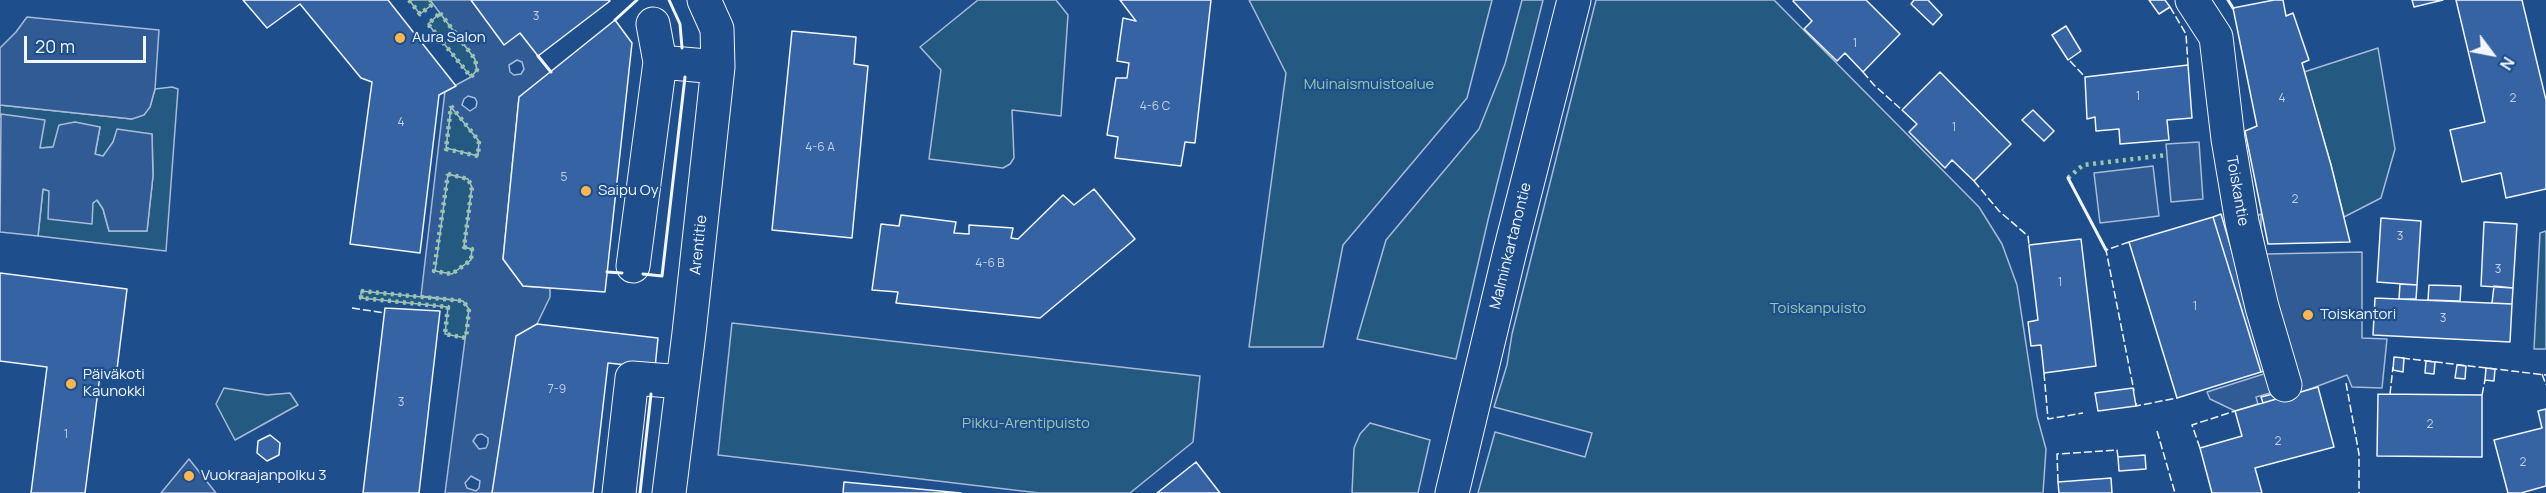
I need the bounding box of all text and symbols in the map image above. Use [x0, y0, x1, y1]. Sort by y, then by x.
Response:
house number: 3 [533, 10, 539, 24]
scale bar [27, 24, 148, 62]
north arrow [2462, 24, 2522, 84]
place label: Aura Salon [412, 29, 486, 47]
marker: Aura Salon [393, 31, 407, 45]
text: 20 m [35, 34, 75, 58]
house number: 1 [1853, 37, 1857, 51]
text: N [2495, 53, 2520, 74]
park label: Muinaismuistoalue [1304, 76, 1434, 94]
house number: 1 [2136, 90, 2140, 104]
house number: 4 [2278, 92, 2286, 106]
house number: 2 [2510, 92, 2516, 106]
house number: 4-6 C [1140, 100, 1170, 114]
house number: 4 [397, 116, 405, 130]
house number: 1 [1952, 121, 1956, 135]
house number: 4-6 A [805, 141, 835, 155]
street label: Toiskantie [2222, 154, 2252, 228]
house number: 5 [561, 171, 567, 185]
street label: Malminkartanontie [1487, 181, 1535, 311]
place label: Saipu Oy [598, 182, 659, 200]
marker: Saipu Oy [579, 184, 593, 198]
house number: 2 [2292, 193, 2298, 207]
street label: Arentitie [687, 214, 711, 276]
house number: 3 [2397, 230, 2403, 244]
house number: 4-6 B [975, 257, 1005, 271]
house number: 3 [2495, 263, 2501, 277]
house number: 1 [2058, 276, 2062, 290]
park label: Toiskanpuisto [1770, 300, 1866, 318]
house number: 1 [2193, 300, 2197, 314]
place label: Toiskantori [2320, 306, 2396, 324]
marker: Toiskantori [2301, 308, 2315, 322]
house number: 3 [2440, 312, 2446, 326]
place label: Päiväkoti Kaunokki [83, 366, 145, 401]
marker: Päiväkoti Kaunokki [64, 377, 78, 391]
house number: 7-9 [548, 383, 566, 397]
house number: 3 [398, 396, 404, 410]
park label: Pikku-Arentipuisto [962, 415, 1090, 433]
house number: 2 [2427, 418, 2433, 432]
house number: 1 [64, 428, 68, 442]
house number: 2 [2275, 435, 2281, 449]
house number: 2 [2520, 456, 2526, 470]
place label: Vuokraajanpolku 3 [201, 467, 326, 485]
marker: Vuokraajanpolku 3 [182, 469, 196, 483]

